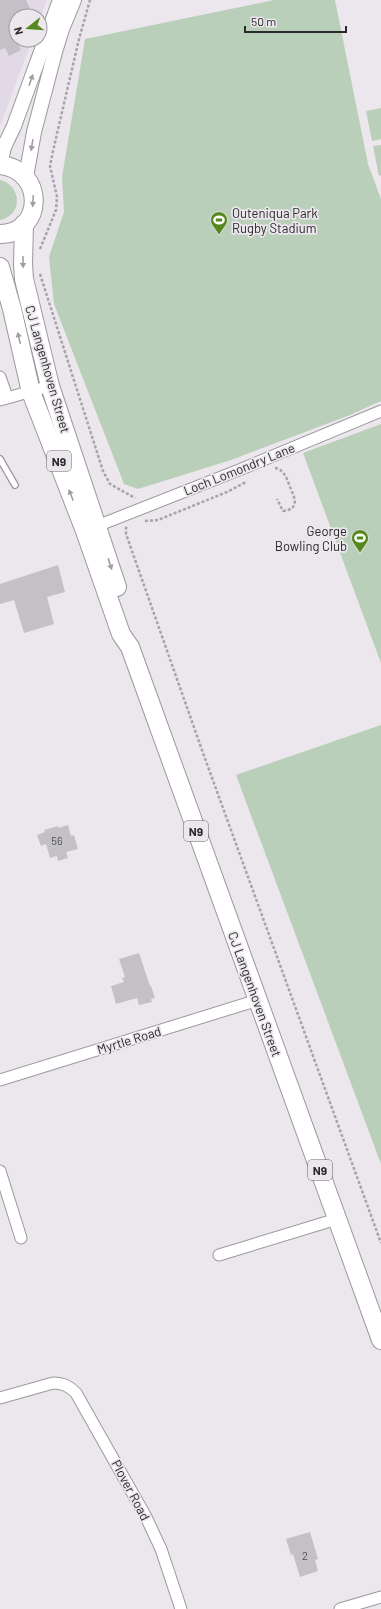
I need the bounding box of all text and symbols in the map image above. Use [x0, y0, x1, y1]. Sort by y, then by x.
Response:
north arrow [8, 8, 48, 48]
scale bar [245, 8, 346, 34]
text: 50 m [251, 14, 276, 28]
text: N [11, 26, 25, 36]
one-way arrow [28, 73, 34, 85]
one-way arrow [29, 139, 35, 152]
one-way arrow [30, 195, 37, 207]
place label: Outeniqua Park Rugby Stadium [232, 205, 318, 236]
sports icon: Outeniqua Park Rugby Stadium [209, 210, 229, 235]
one-way arrow [20, 256, 26, 269]
street label: CJ Langenhoven Street [22, 303, 74, 435]
one-way arrow [15, 332, 21, 344]
street label: Loch Lomondry Lane [181, 439, 297, 499]
road number: N9 [47, 451, 71, 471]
one-way arrow [68, 488, 74, 500]
place label: George Bowling Club [275, 523, 347, 554]
sports icon: George Bowling Club [350, 528, 370, 553]
one-way arrow [107, 558, 113, 570]
road number: N9 [184, 821, 208, 841]
house number: 56 [51, 834, 63, 847]
street label: CJ Langenhoven Street [225, 929, 285, 1059]
street label: Myrtle Road [95, 1023, 163, 1057]
road number: N9 [308, 1160, 332, 1180]
street label: Plover Road [108, 1457, 154, 1523]
house number: 2 [302, 1549, 308, 1562]

